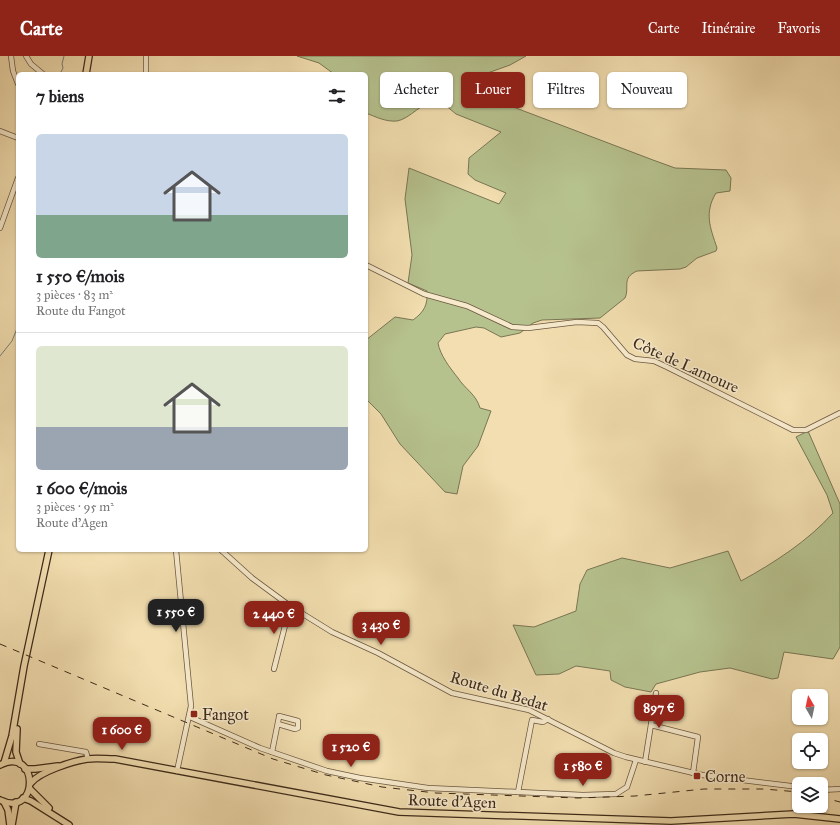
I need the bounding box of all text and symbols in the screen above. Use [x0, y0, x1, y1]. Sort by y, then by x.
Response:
text: Carte [20, 17, 63, 40]
text: Carte [648, 20, 680, 37]
text: Itinéraire [702, 20, 755, 37]
text: Favoris [777, 20, 820, 37]
chip: Acheter [380, 72, 453, 108]
chip: Louer [461, 72, 525, 108]
chip: Filtres [533, 72, 599, 108]
chip: Nouveau [607, 72, 687, 108]
icon: filters [326, 85, 348, 107]
text: 7 biens [36, 86, 84, 107]
icon: home [156, 160, 228, 232]
text: 1 550 €/mois [36, 266, 124, 287]
text: 3 pièces · 83 m² [36, 287, 113, 303]
text: Route du Fangot [36, 303, 126, 319]
street label: Côte de Lamoure [630, 333, 742, 397]
icon: home [156, 372, 228, 444]
text: 1 600 €/mois [36, 478, 127, 499]
text: 3 pièces · 95 m² [36, 499, 114, 515]
text: Route d'Agen [36, 515, 108, 531]
pin: 1 550 € [139, 599, 213, 633]
pin: 2 440 € [237, 601, 311, 635]
text: 1 550 € [157, 604, 195, 620]
text: 2 440 € [253, 606, 295, 622]
pin: 3 430 € [344, 612, 418, 646]
text: 3 430 € [362, 617, 400, 633]
street label: Route du Bedat [448, 667, 551, 715]
north arrow [792, 689, 828, 725]
map controls [792, 689, 828, 813]
pin: 897 € [631, 695, 687, 729]
text: 897 € [643, 700, 675, 716]
place label: Fangot [202, 705, 249, 725]
marker: Fangot [189, 709, 199, 719]
pin: 1 600 € [85, 717, 159, 751]
text: 1 600 € [102, 722, 142, 738]
button: locate [792, 733, 828, 769]
pin: 1 520 € [314, 734, 388, 768]
text: 1 520 € [332, 739, 370, 755]
pin: 1 580 € [546, 753, 620, 787]
text: 1 580 € [563, 758, 603, 774]
place label: Corne [705, 767, 746, 786]
marker: Corne [692, 771, 702, 781]
button: layers [792, 777, 828, 813]
street label: Route d'Agen [407, 790, 497, 813]

